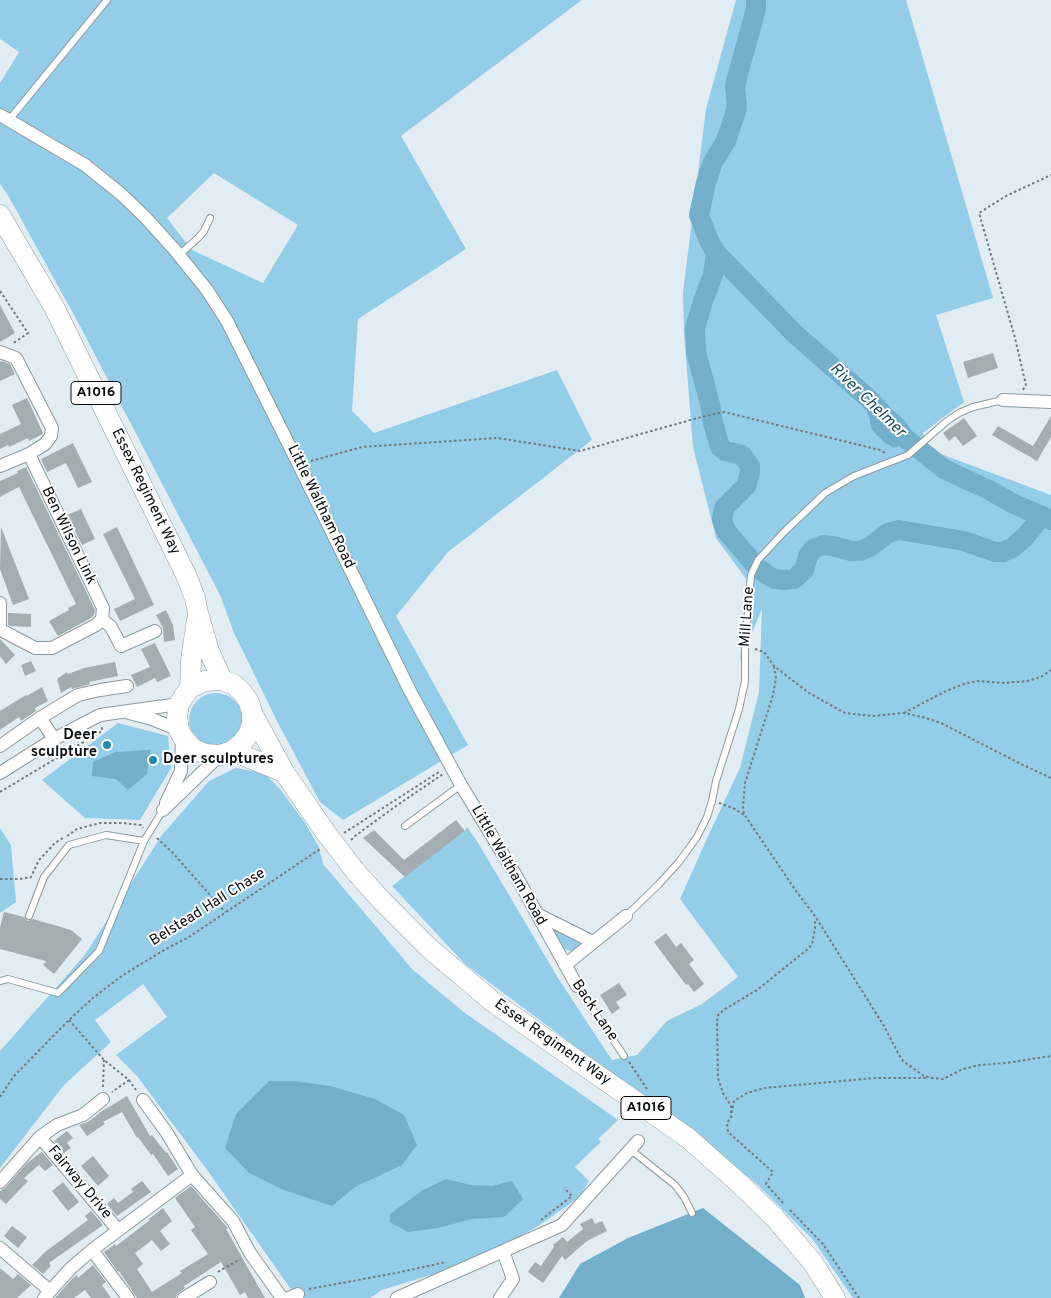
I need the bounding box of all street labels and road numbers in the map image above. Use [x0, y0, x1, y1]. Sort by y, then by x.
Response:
road number: A1016 [71, 382, 121, 404]
street label: Essex Regiment Way [107, 426, 183, 558]
street label: Little Waltham Road [282, 442, 358, 572]
street label: Ben Wilson Link [37, 484, 99, 588]
street label: Mill Lane [737, 586, 759, 648]
street label: Little Waltham Road [466, 803, 550, 929]
street label: Belstead Hall Chase [147, 865, 269, 951]
street label: Back Lane [567, 977, 621, 1045]
street label: Essex Regiment Way [490, 996, 614, 1090]
road number: A1016 [621, 1096, 671, 1120]
street label: Fairway Drive [43, 1143, 115, 1223]

